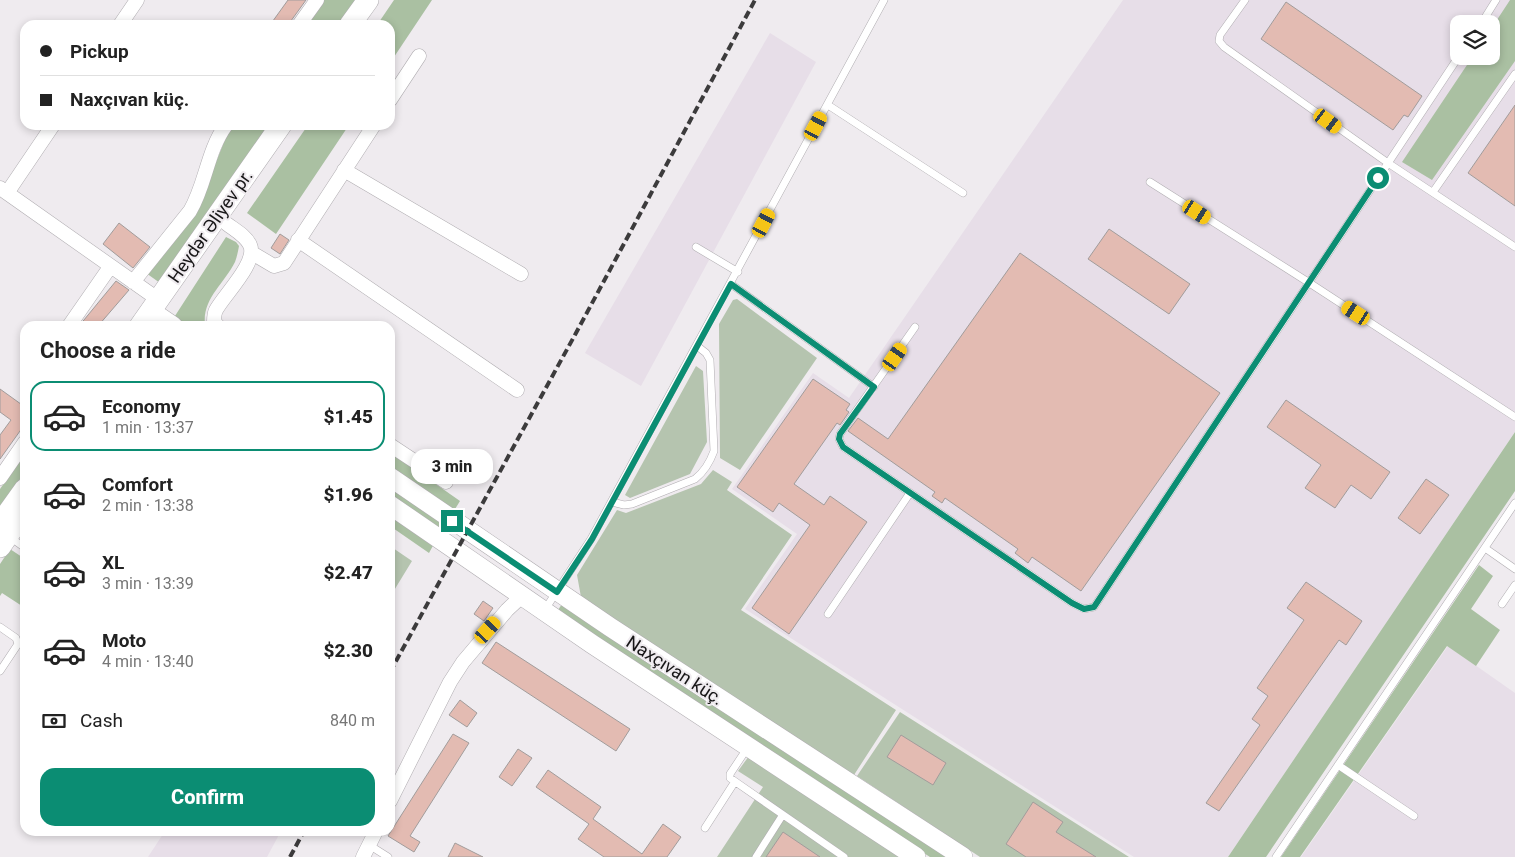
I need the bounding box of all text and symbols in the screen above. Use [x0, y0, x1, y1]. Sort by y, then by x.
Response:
map controls [1450, 15, 1500, 65]
button: layers [1450, 15, 1500, 65]
text: Pickup [70, 40, 129, 63]
text: Naxçıvan küç. [70, 88, 189, 111]
car [1311, 106, 1344, 136]
car [802, 109, 829, 143]
street label: Heydər Əliyev pr. [163, 166, 257, 286]
route start [1367, 167, 1389, 189]
car [1180, 198, 1213, 226]
car [750, 206, 777, 240]
car [1339, 299, 1372, 327]
text: Choose a ride [40, 338, 176, 363]
car [880, 340, 909, 374]
icon: car [42, 394, 87, 439]
text: Economy [102, 395, 181, 418]
text: $1.45 [324, 405, 373, 428]
text: 1 min · 13:37 [102, 418, 194, 437]
callout: 3 min [411, 448, 493, 484]
text: 3 min [432, 457, 472, 476]
icon: car [42, 472, 87, 517]
text: Comfort [102, 473, 173, 496]
text: $1.96 [324, 483, 373, 506]
text: 2 min · 13:38 [102, 496, 194, 515]
route end [441, 510, 463, 532]
icon: car [42, 550, 87, 595]
text: XL [102, 551, 124, 574]
text: $2.47 [324, 561, 373, 584]
text: 3 min · 13:39 [102, 574, 194, 593]
car [472, 614, 503, 646]
icon: car [42, 628, 87, 673]
text: Moto [102, 629, 146, 652]
street label: Naxçıvan küç. [623, 631, 727, 709]
text: $2.30 [324, 639, 373, 662]
text: 4 min · 13:40 [102, 652, 194, 671]
icon: cash [40, 707, 68, 735]
text: Cash [80, 709, 123, 732]
text: 840 m [330, 711, 375, 730]
button: Confirm [40, 768, 375, 826]

